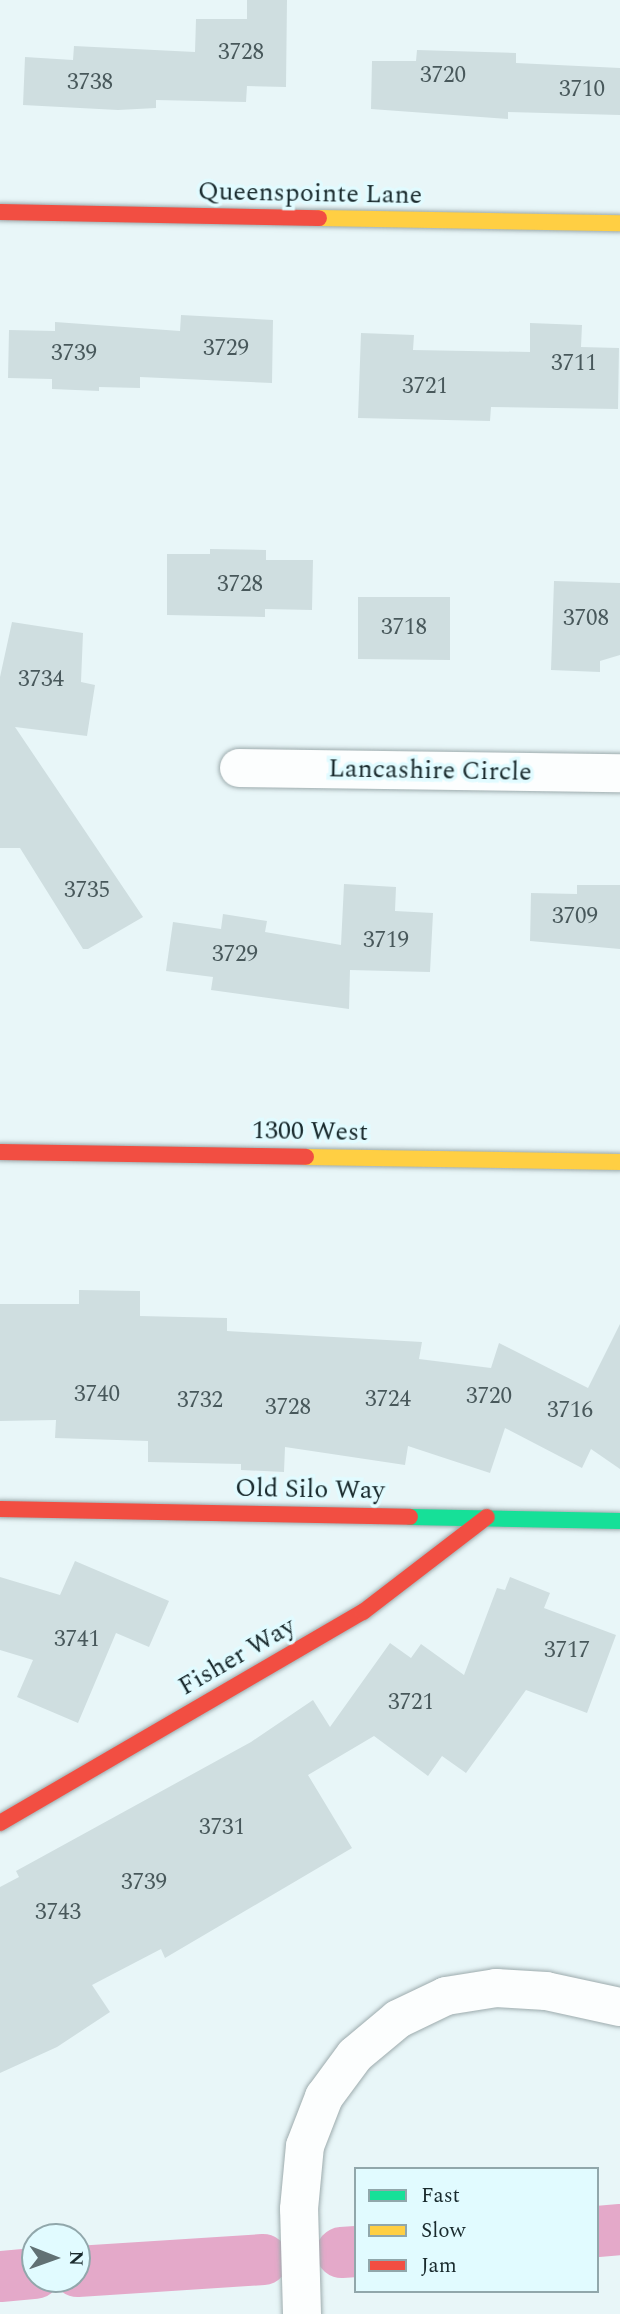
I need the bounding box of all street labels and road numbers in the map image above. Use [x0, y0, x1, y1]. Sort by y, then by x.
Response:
street label: Queenspointe Lane [198, 176, 422, 212]
street label: Lancashire Circle [328, 754, 532, 788]
street label: 1300 West [252, 1115, 368, 1149]
street label: Old Silo Way [235, 1473, 385, 1507]
street label: Fisher Way [173, 1611, 301, 1703]

